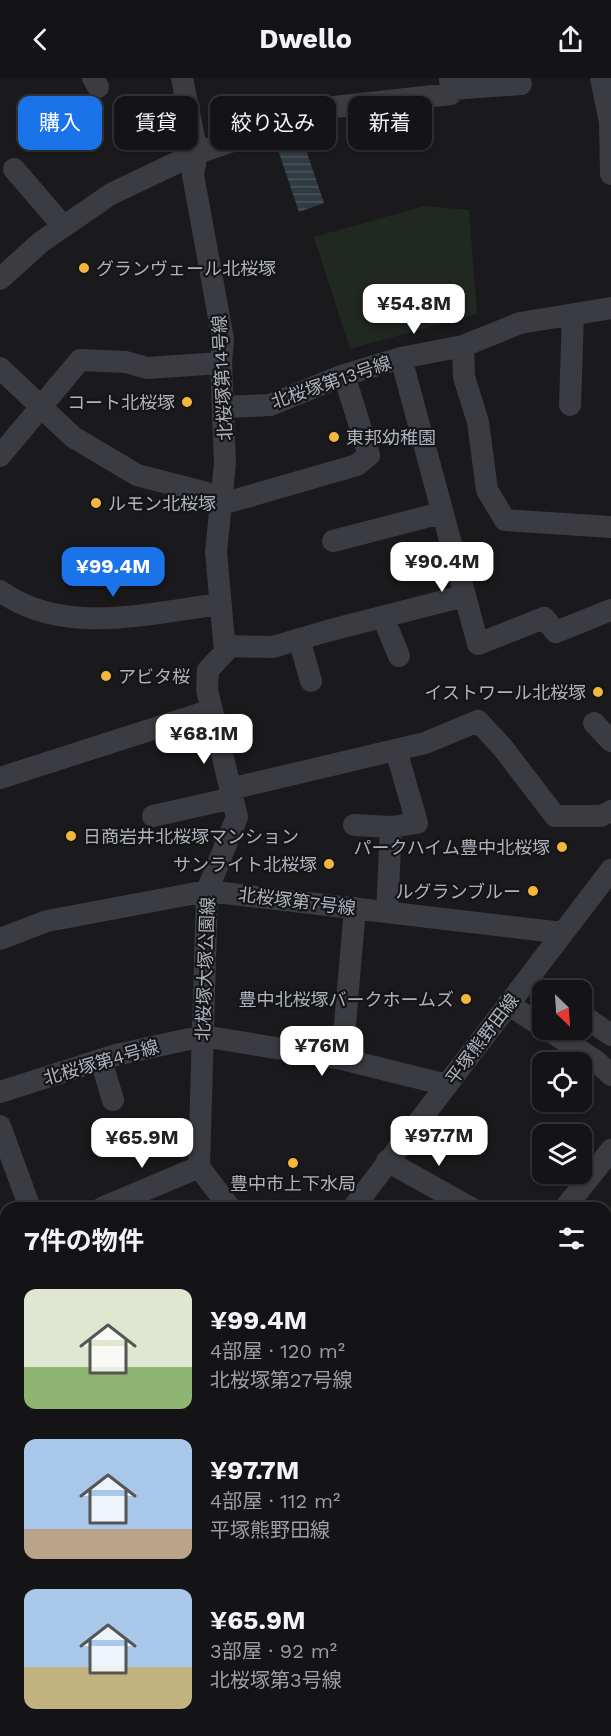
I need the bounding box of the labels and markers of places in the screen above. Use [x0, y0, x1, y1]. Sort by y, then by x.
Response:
place label: グランヴェール北桜塚 [96, 258, 276, 279]
marker: グランヴェール北桜塚 [77, 261, 91, 275]
pin: ¥54.8M [365, 284, 463, 335]
place label: コート北桜塚 [67, 392, 175, 413]
marker: コート北桜塚 [180, 395, 194, 409]
place label: 東邦幼稚園 [346, 427, 436, 448]
marker: 東邦幼稚園 [327, 430, 341, 444]
place label: ルモン北桜塚 [108, 493, 216, 514]
marker: ルモン北桜塚 [89, 496, 103, 510]
pin: ¥90.4M [393, 542, 491, 593]
pin: ¥99.4M [64, 547, 162, 598]
place label: アビタ桜 [118, 666, 190, 687]
marker: アビタ桜 [99, 669, 113, 683]
place label: イストワール北桜塚 [425, 682, 586, 703]
marker: イストワール北桜塚 [591, 685, 605, 699]
pin: ¥68.1M [155, 714, 253, 765]
place label: 日商岩井北桜塚マンション [83, 826, 299, 847]
marker: 日商岩井北桜塚マンション [64, 829, 78, 843]
place label: パークハイム豊中北桜塚 [354, 837, 550, 858]
marker: パークハイム豊中北桜塚 [555, 840, 569, 854]
place label: サンライト北桜塚 [173, 854, 317, 875]
marker: サンライト北桜塚 [322, 857, 336, 871]
place label: ルグランブルー [396, 881, 521, 902]
marker: ルグランブルー [526, 884, 540, 898]
place label: 豊中北桜塚バークホームズ [239, 989, 454, 1010]
marker: 豊中北桜塚バークホームズ [459, 992, 473, 1006]
pin: ¥76M [286, 1026, 358, 1077]
pin: ¥97.7M [390, 1116, 488, 1167]
pin: ¥65.9M [93, 1118, 191, 1169]
marker: 豊中市上下水局 [286, 1156, 300, 1170]
place label: 豊中市上下水局 [230, 1173, 356, 1194]

